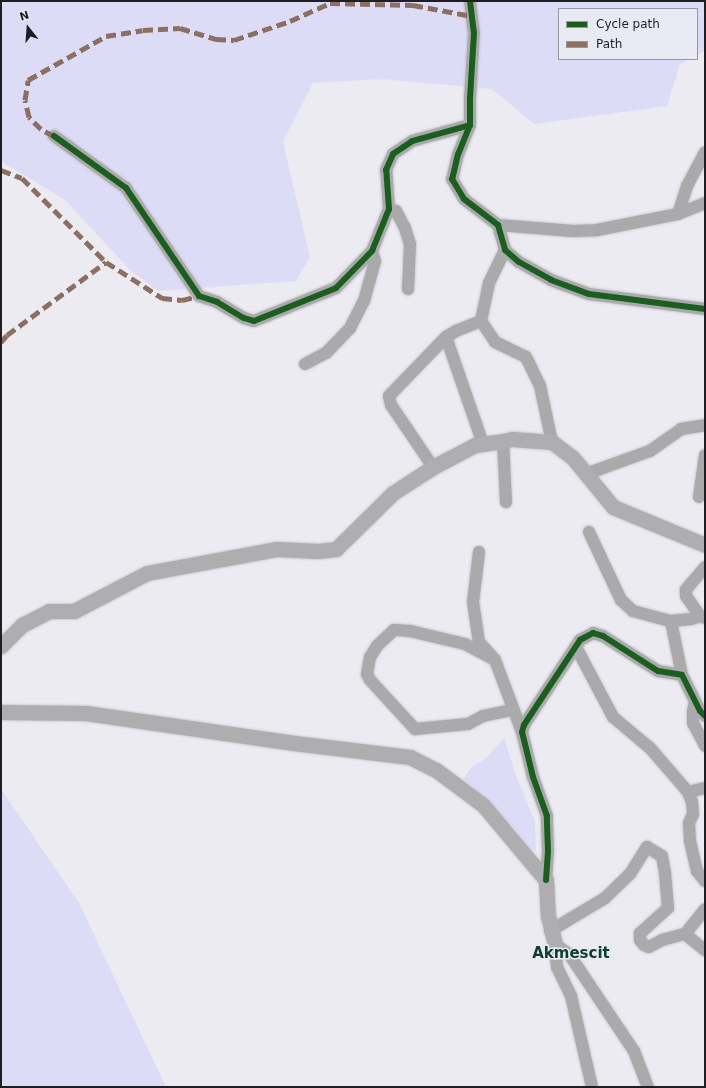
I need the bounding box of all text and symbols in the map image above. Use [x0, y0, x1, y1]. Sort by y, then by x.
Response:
north arrow [8, 8, 48, 48]
text: N [18, 8, 31, 24]
legend [558, 8, 698, 60]
text: Cycle path [596, 17, 660, 31]
text: Path [596, 37, 622, 51]
district label: Akmescit [532, 945, 610, 963]

